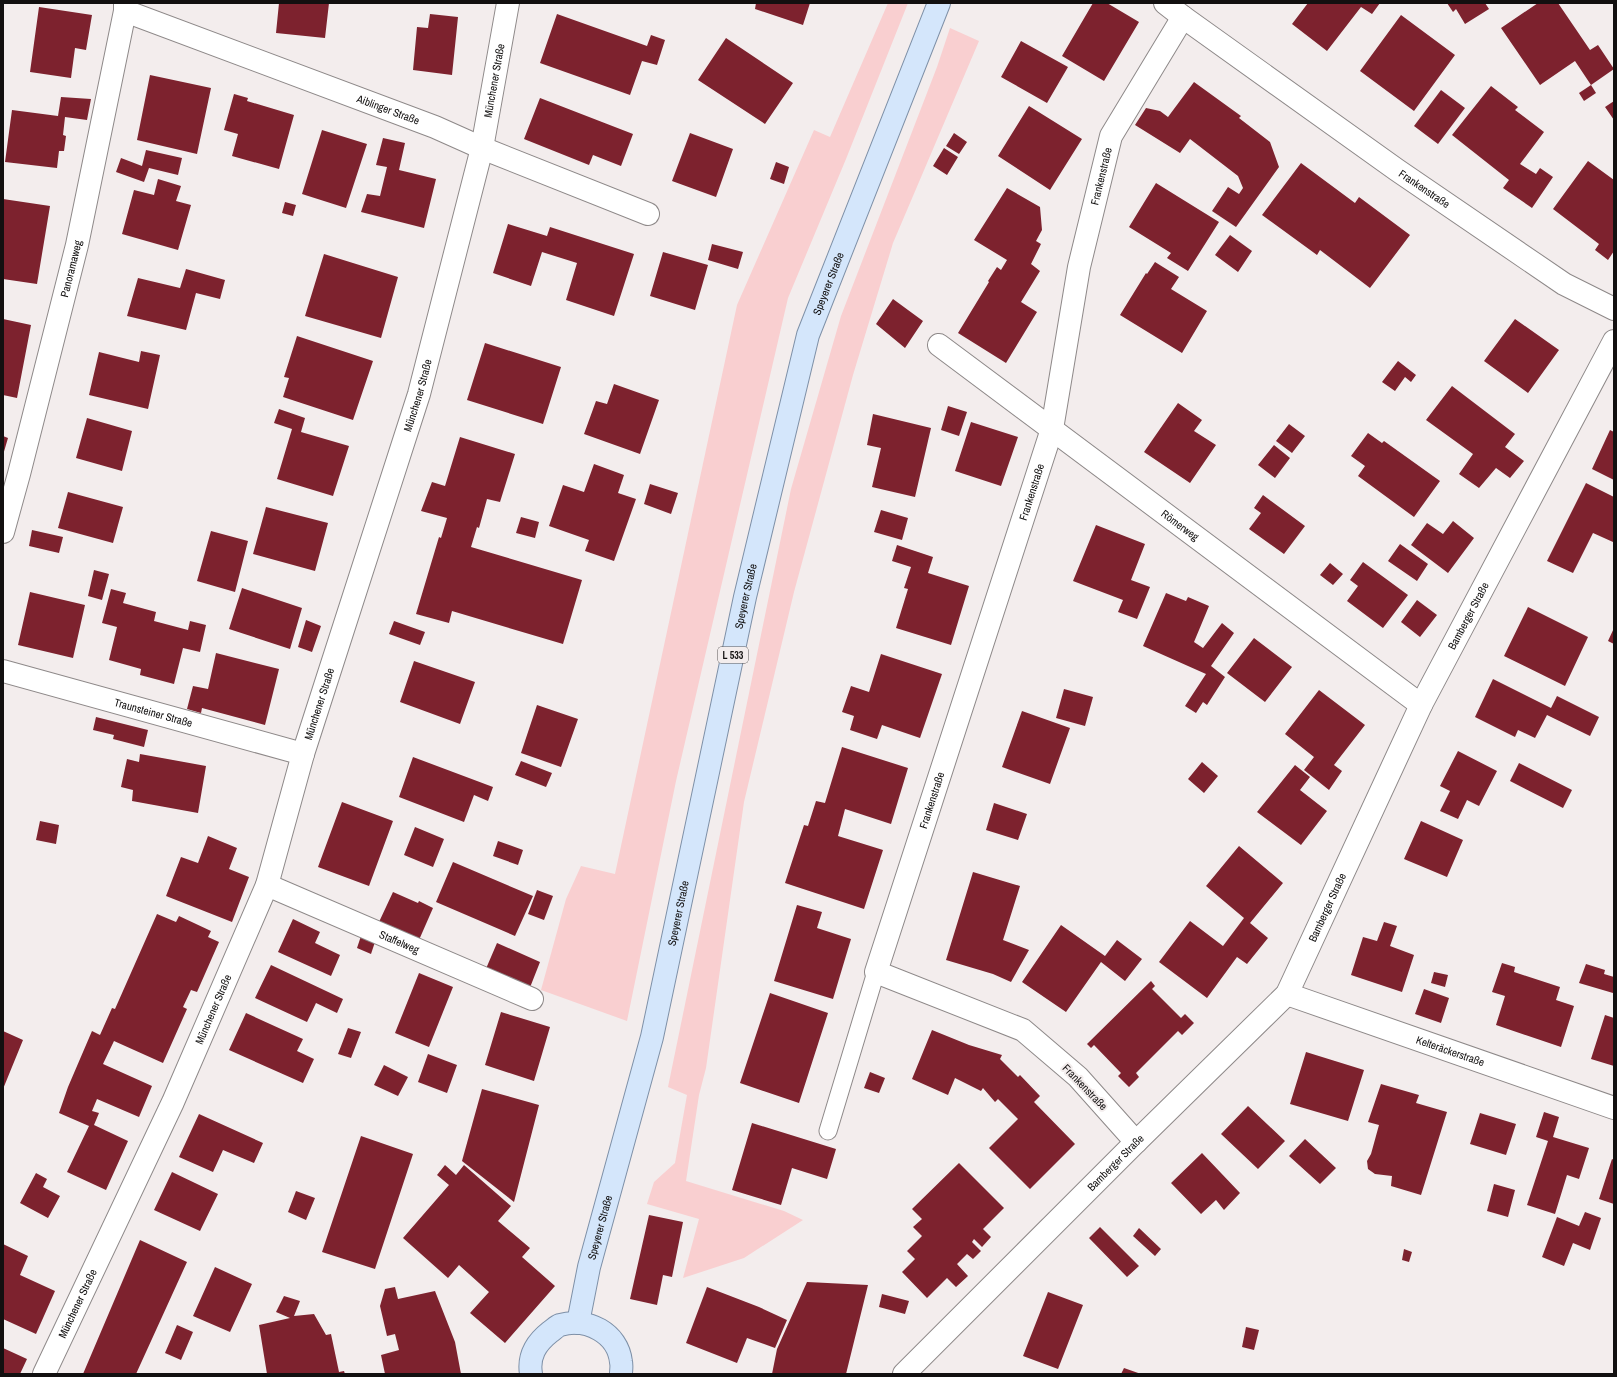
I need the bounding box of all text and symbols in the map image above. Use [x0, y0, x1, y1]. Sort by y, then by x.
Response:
street label: Münchener Straße [481, 43, 508, 119]
street label: Aiblinger Straße [354, 91, 421, 128]
street label: Frankenstraße [1087, 146, 1115, 206]
street label: Frankenstraße [1396, 166, 1453, 211]
street label: Panoramaweg [57, 239, 85, 299]
street label: Speyerer Straße [810, 250, 847, 317]
street label: Münchener Straße [400, 358, 435, 433]
street label: Frankenstraße [1016, 462, 1047, 522]
street label: Römerweg [1158, 506, 1202, 544]
street label: Speyerer Straße [731, 562, 760, 630]
street label: Bamberger Straße [1445, 580, 1492, 652]
road number: L 533 [718, 647, 748, 663]
street label: Münchener Straße [301, 666, 337, 742]
street label: Traunsteiner Straße [113, 695, 194, 730]
street label: Frankenstraße [916, 770, 947, 830]
street label: Bamberger Straße [1305, 871, 1349, 944]
street label: Speyerer Straße [664, 879, 692, 947]
street label: Staffelweg [377, 927, 421, 957]
street label: Münchener Straße [192, 972, 234, 1047]
street label: Kelteräckerstraße [1414, 1033, 1486, 1069]
street label: Frankenstraße [1060, 1061, 1110, 1113]
street label: Bamberger Straße [1084, 1131, 1147, 1194]
street label: Speyerer Straße [584, 1194, 615, 1261]
street label: Münchener Straße [55, 1267, 100, 1340]

